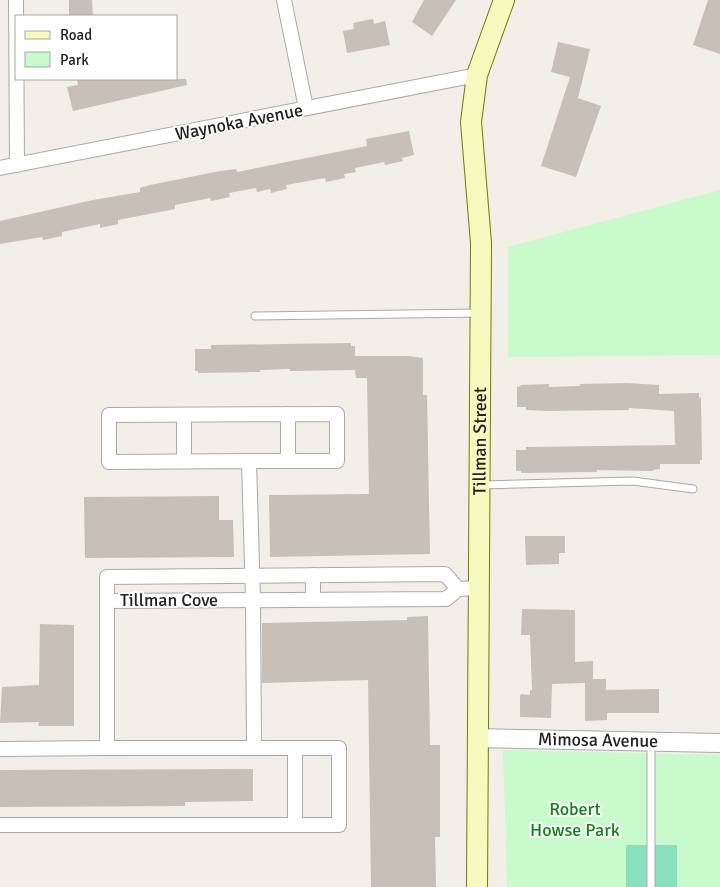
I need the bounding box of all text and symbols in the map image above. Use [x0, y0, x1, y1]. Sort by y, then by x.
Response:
legend [15, 15, 178, 80]
text: Road [60, 26, 92, 44]
text: Park [60, 51, 89, 69]
street label: Waynoka Avenue [173, 99, 305, 145]
street label: Tillman Street [468, 387, 491, 495]
street label: Tillman Cove [120, 589, 218, 611]
street label: Mimosa Avenue [538, 728, 658, 752]
park label: Robert Howse Park [530, 798, 620, 841]

